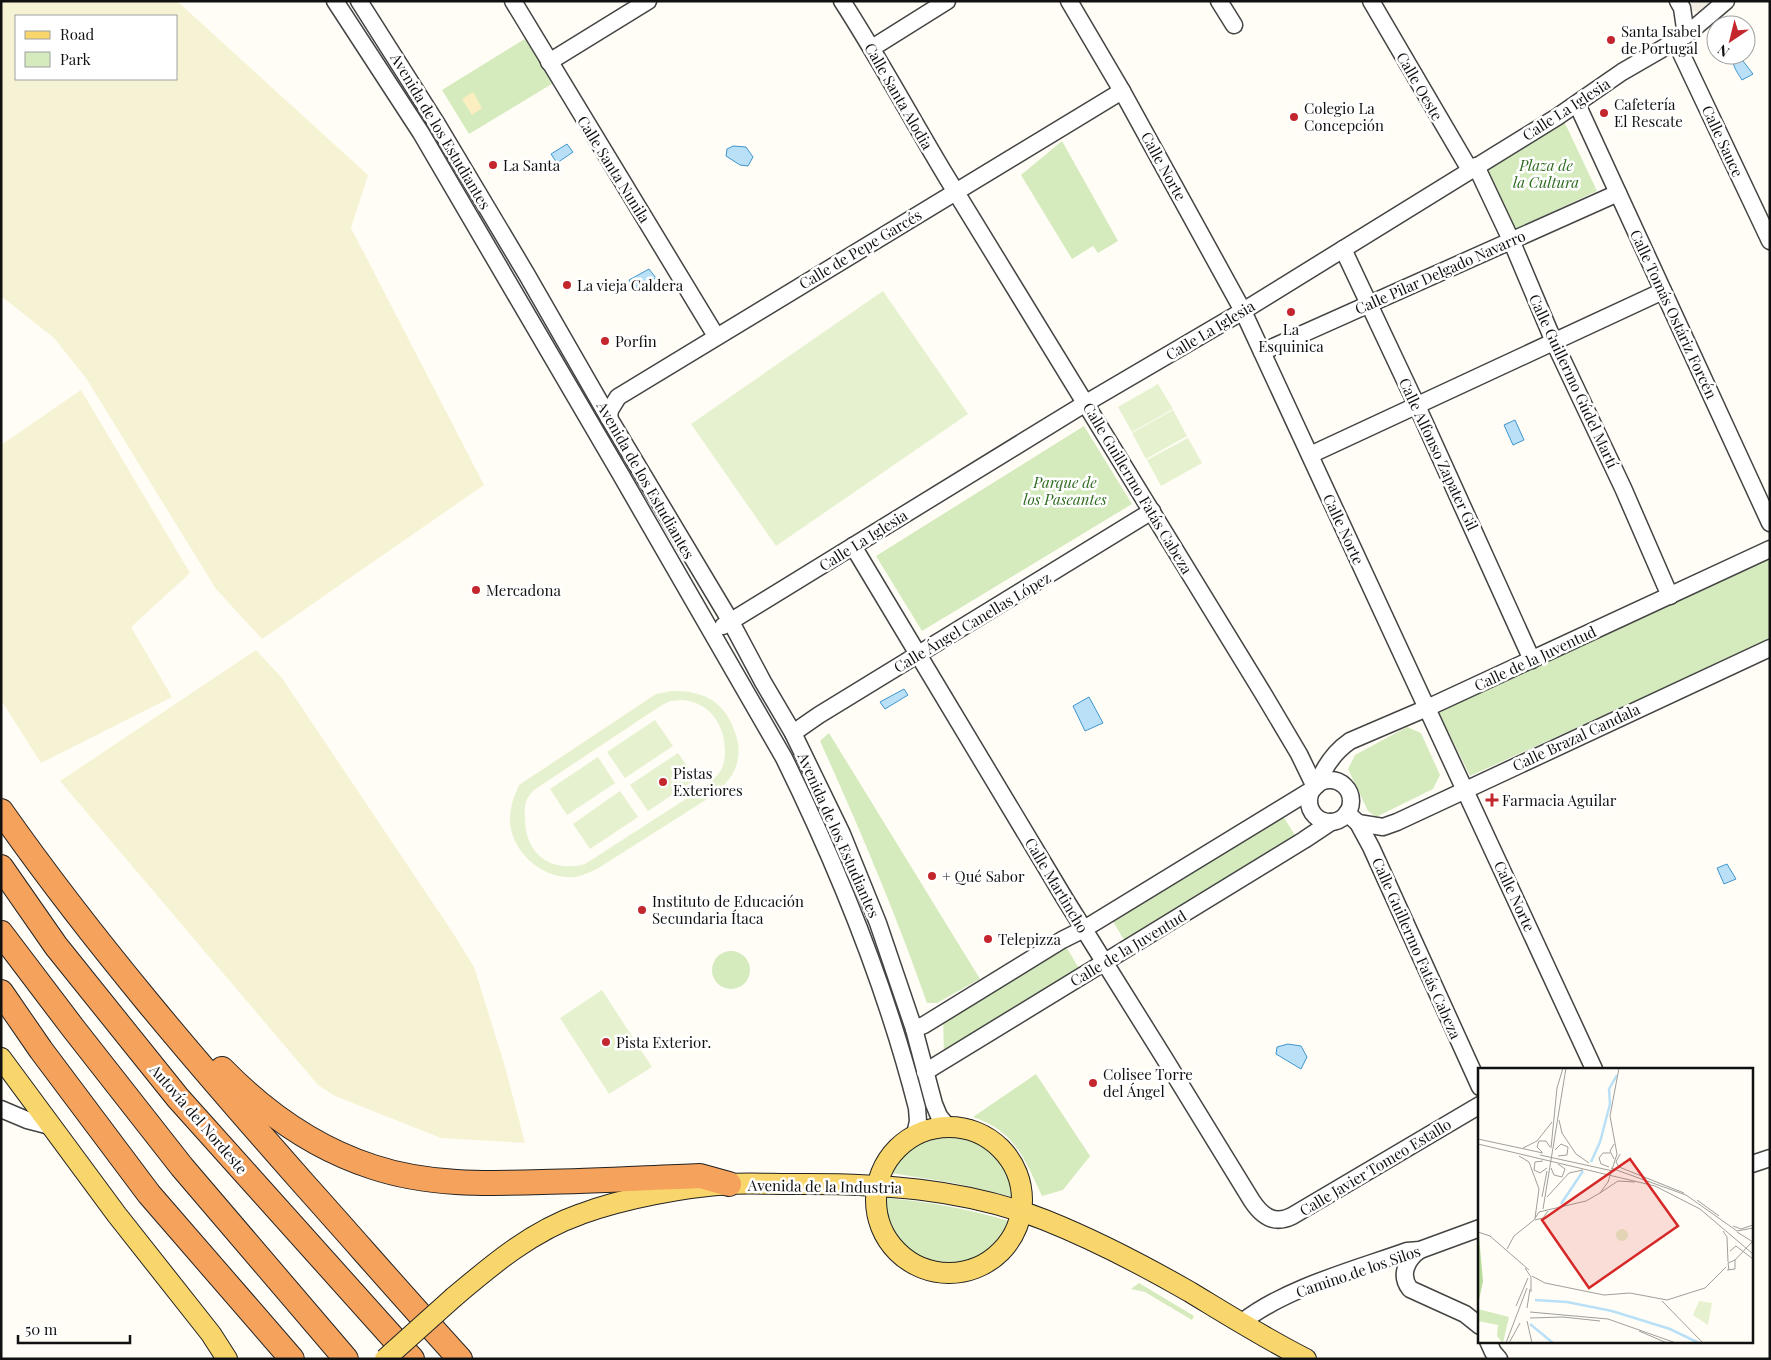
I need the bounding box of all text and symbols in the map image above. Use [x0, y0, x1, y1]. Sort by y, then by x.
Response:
legend [15, 15, 178, 80]
north arrow [1706, 15, 1756, 65]
place label: Santa Isabel de Portugal [1621, 21, 1701, 58]
text: Road [60, 24, 94, 44]
marker: Santa Isabel de Portugal [1605, 34, 1617, 46]
street label: Calle Santa Alodia [860, 39, 938, 154]
text: N [1714, 40, 1733, 62]
street label: Avenida de los Estudiantes [386, 48, 496, 213]
street label: Calle Oeste [1392, 48, 1448, 124]
text: Park [60, 49, 92, 69]
street label: Calle La Iglesia [1518, 73, 1614, 145]
place label: Cafetería El Rescate [1614, 94, 1683, 131]
place label: Colegio La Concepción [1304, 98, 1384, 135]
street label: Calle Sauce [1698, 102, 1748, 180]
marker: Cafetería El Rescate [1598, 107, 1610, 119]
marker: Colegio La Concepción [1288, 111, 1300, 123]
street label: Calle Santa Nunila [573, 112, 655, 227]
street label: Calle Norte [1137, 128, 1191, 204]
place label: La Santa [503, 155, 561, 175]
park label: Plaza de la Cultura [1513, 155, 1579, 192]
marker: La Santa [487, 159, 499, 171]
street label: Calle de Pepe Garcés [795, 204, 925, 294]
street label: Calle Pilar Delgado Navarro [1351, 225, 1529, 319]
street label: Calle Tomás Ostáriz Forcén [1626, 226, 1722, 402]
place label: La vieja Caldera [577, 275, 684, 295]
marker: La vieja Caldera [561, 279, 573, 291]
street label: Calle Guillermo Gúdel Martí [1525, 291, 1623, 472]
street label: Calle La Iglesia [1162, 295, 1259, 364]
marker: La Esquinica [1285, 306, 1297, 318]
place label: La Esquinica [1258, 319, 1324, 356]
place label: Porfin [615, 331, 657, 351]
marker: Porfin [599, 335, 611, 347]
street label: Calle Alfonso Zapater Gil [1395, 374, 1483, 534]
street label: Avenida de los Estudiantes [592, 397, 699, 562]
street label: Calle Guillermo Fatás Cabeza [1079, 399, 1197, 578]
park label: Parque de los Paseantes [1023, 472, 1107, 509]
street label: Calle Norte [1319, 490, 1369, 568]
street label: Calle La Iglesia [815, 505, 911, 575]
street label: Calle Ángel Canellas López [890, 567, 1054, 677]
place label: Mercadona [486, 580, 561, 600]
marker: Mercadona [470, 584, 482, 596]
street label: Calle de la Juventud [1471, 621, 1599, 695]
street label: Calle Brazal Candala [1509, 698, 1643, 775]
street label: Avenida de los Estudiantes [793, 748, 884, 921]
place label: Pistas Exteriores [673, 763, 743, 800]
marker: Pistas Exteriores [657, 776, 669, 788]
place label: Farmacia Aguilar [1502, 790, 1617, 810]
marker: Farmacia Aguilar [1486, 794, 1498, 806]
street label: Calle Martincho [1021, 834, 1093, 936]
street label: Calle Guillermo Fatás Cabeza [1368, 854, 1466, 1042]
street label: Calle Norte [1490, 857, 1540, 935]
place label: + Qué Sabor [942, 866, 1025, 886]
marker: + Qué Sabor [926, 870, 938, 882]
place label: Instituto de Educación Secundaria Ítaca [652, 891, 804, 928]
marker: Instituto de Educación Secundaria Ítaca [636, 904, 648, 916]
street label: Calle de la Juventud [1066, 905, 1190, 991]
place label: Telepizza [998, 929, 1061, 949]
marker: Telepizza [982, 933, 994, 945]
place label: Pista Exterior. [616, 1032, 711, 1052]
marker: Pista Exterior. [600, 1036, 612, 1048]
street label: Autovía del Nordeste [145, 1059, 252, 1178]
place label: Colisee Torre del Ángel [1103, 1064, 1193, 1101]
inset map [1478, 1068, 1754, 1342]
marker: Colisee Torre del Ángel [1087, 1077, 1099, 1089]
street label: Calle Javier Tomeo Estallo [1295, 1114, 1455, 1220]
street label: Avenida de la Industria [747, 1175, 903, 1197]
street label: Camino de los Silos [1293, 1240, 1423, 1302]
scale bar [18, 1312, 130, 1344]
text: 50 m [25, 1319, 58, 1339]

